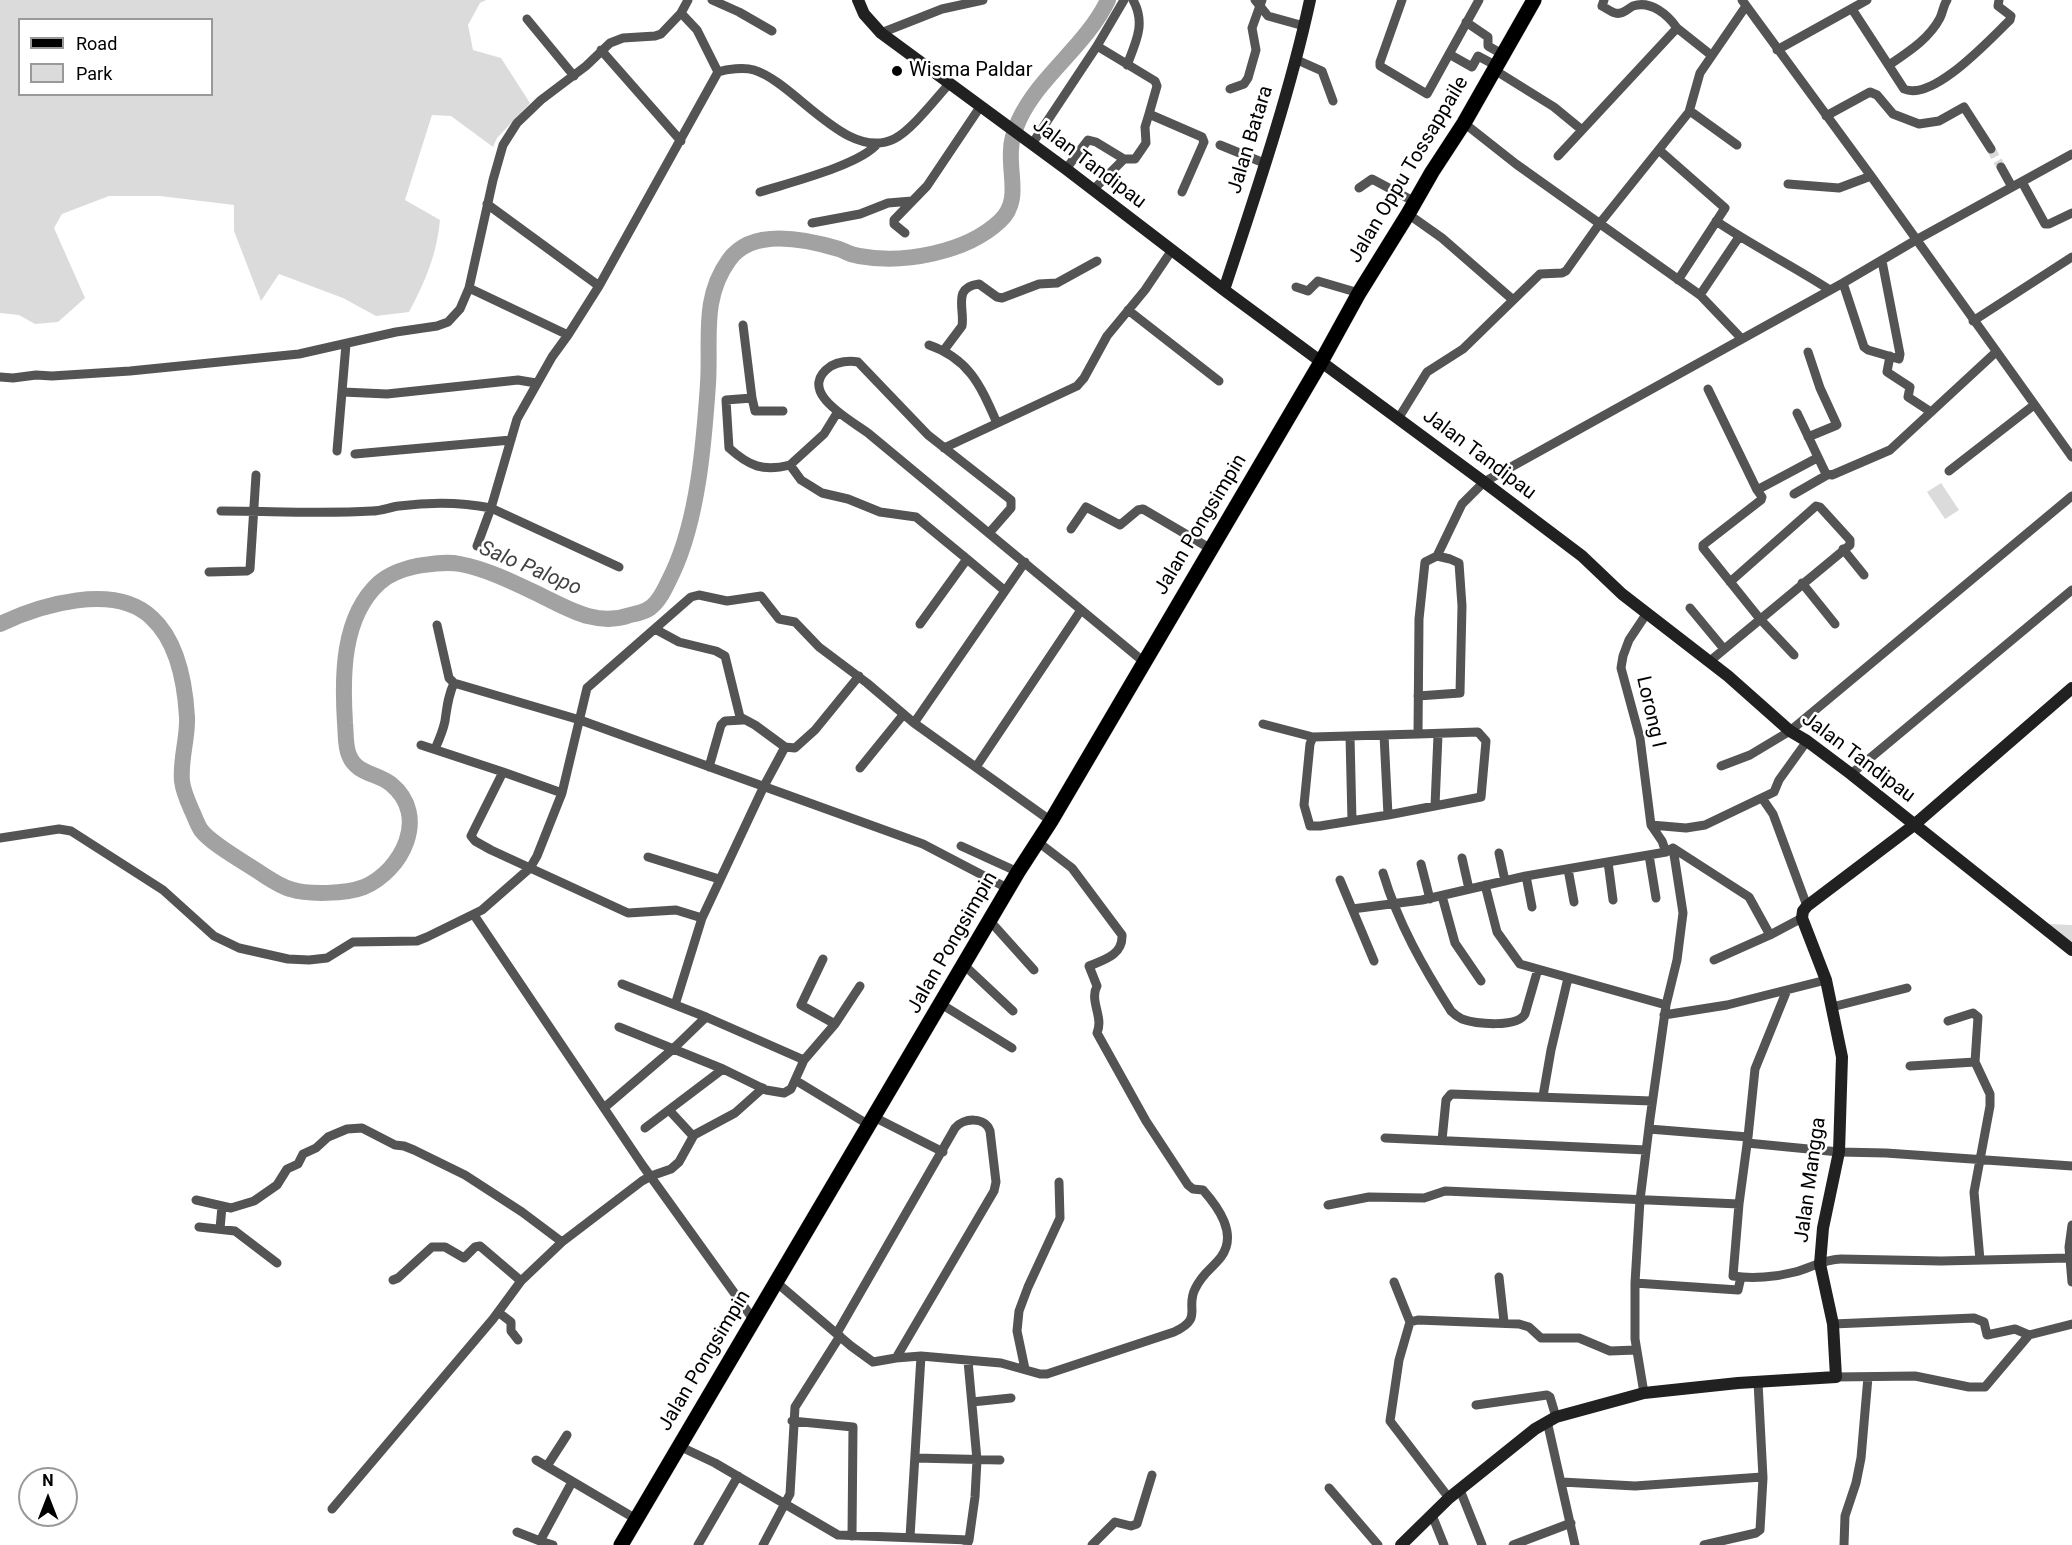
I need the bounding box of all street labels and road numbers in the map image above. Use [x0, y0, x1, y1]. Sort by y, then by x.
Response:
street label: Jalan Oppu Tossappaile [1344, 72, 1474, 268]
street label: Jalan Batara [1223, 83, 1279, 197]
street label: Jalan Tandipau [1028, 114, 1150, 214]
street label: Jalan Tandipau [1418, 405, 1540, 505]
street label: Jalan Pongsimpin [1150, 450, 1252, 600]
street label: Lorong I [1630, 674, 1670, 750]
street label: Jalan Tandipau [1797, 708, 1919, 808]
street label: Jalan Pongsimpin [903, 868, 1003, 1018]
street label: Jalan Mangga [1790, 1116, 1832, 1244]
street label: Jalan Pongsimpin [654, 1286, 756, 1436]

